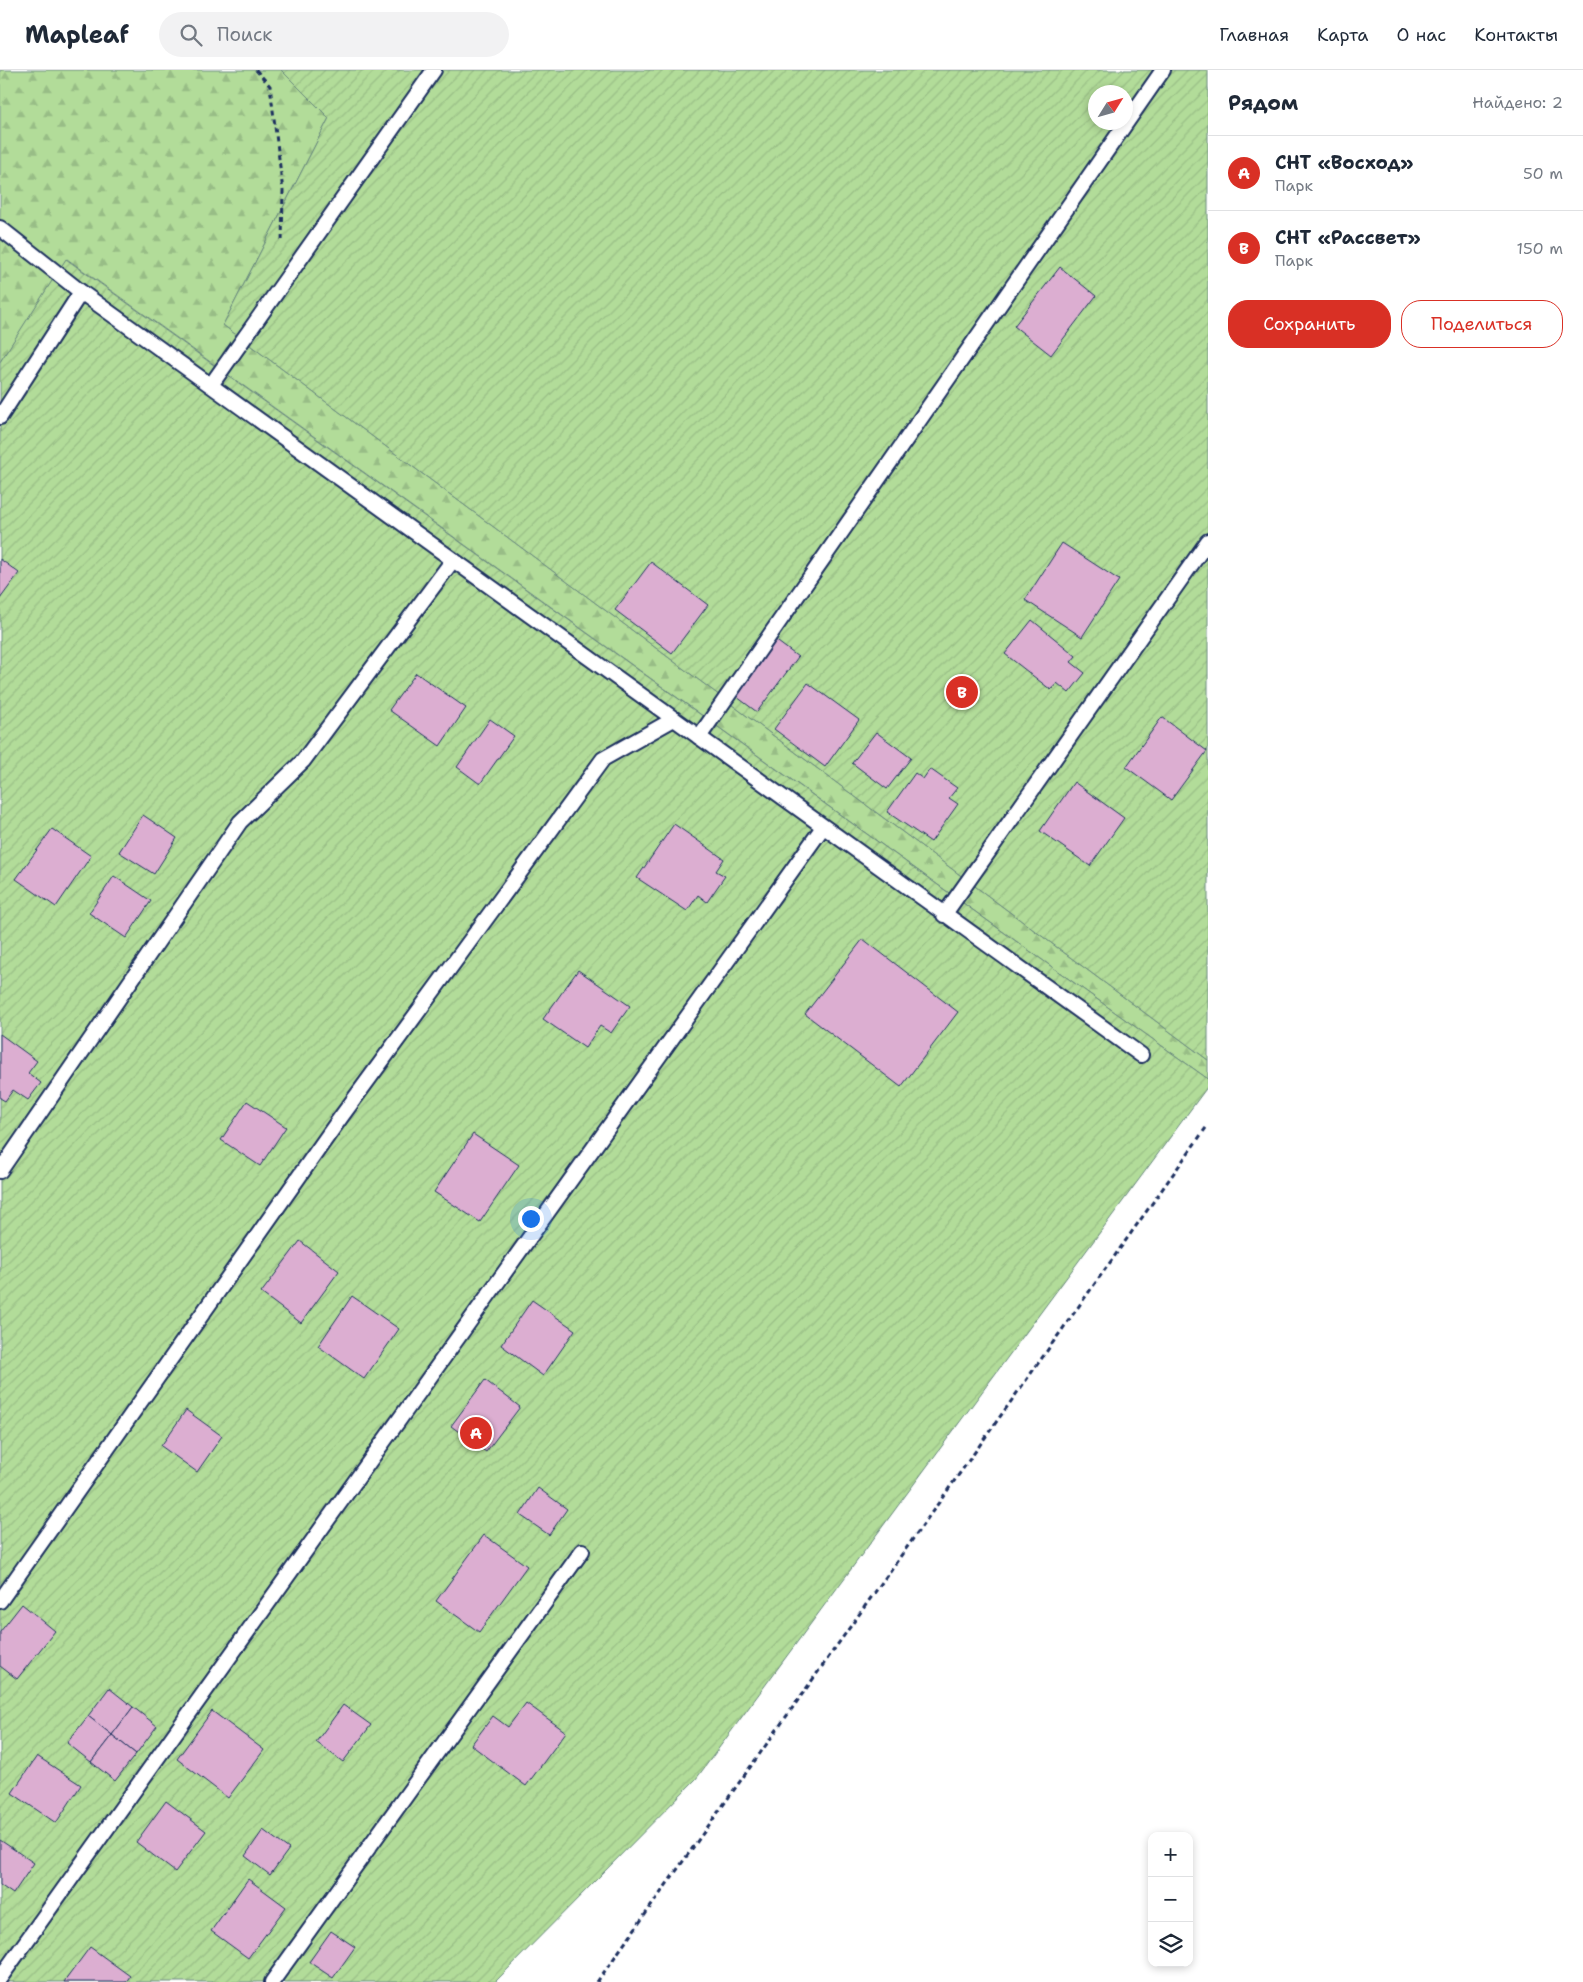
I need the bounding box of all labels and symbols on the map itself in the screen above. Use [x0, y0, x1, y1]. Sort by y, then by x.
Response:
north arrow [1088, 85, 1133, 130]
pin: B [946, 673, 978, 711]
your location [518, 1206, 544, 1232]
pin: A [460, 1414, 492, 1452]

